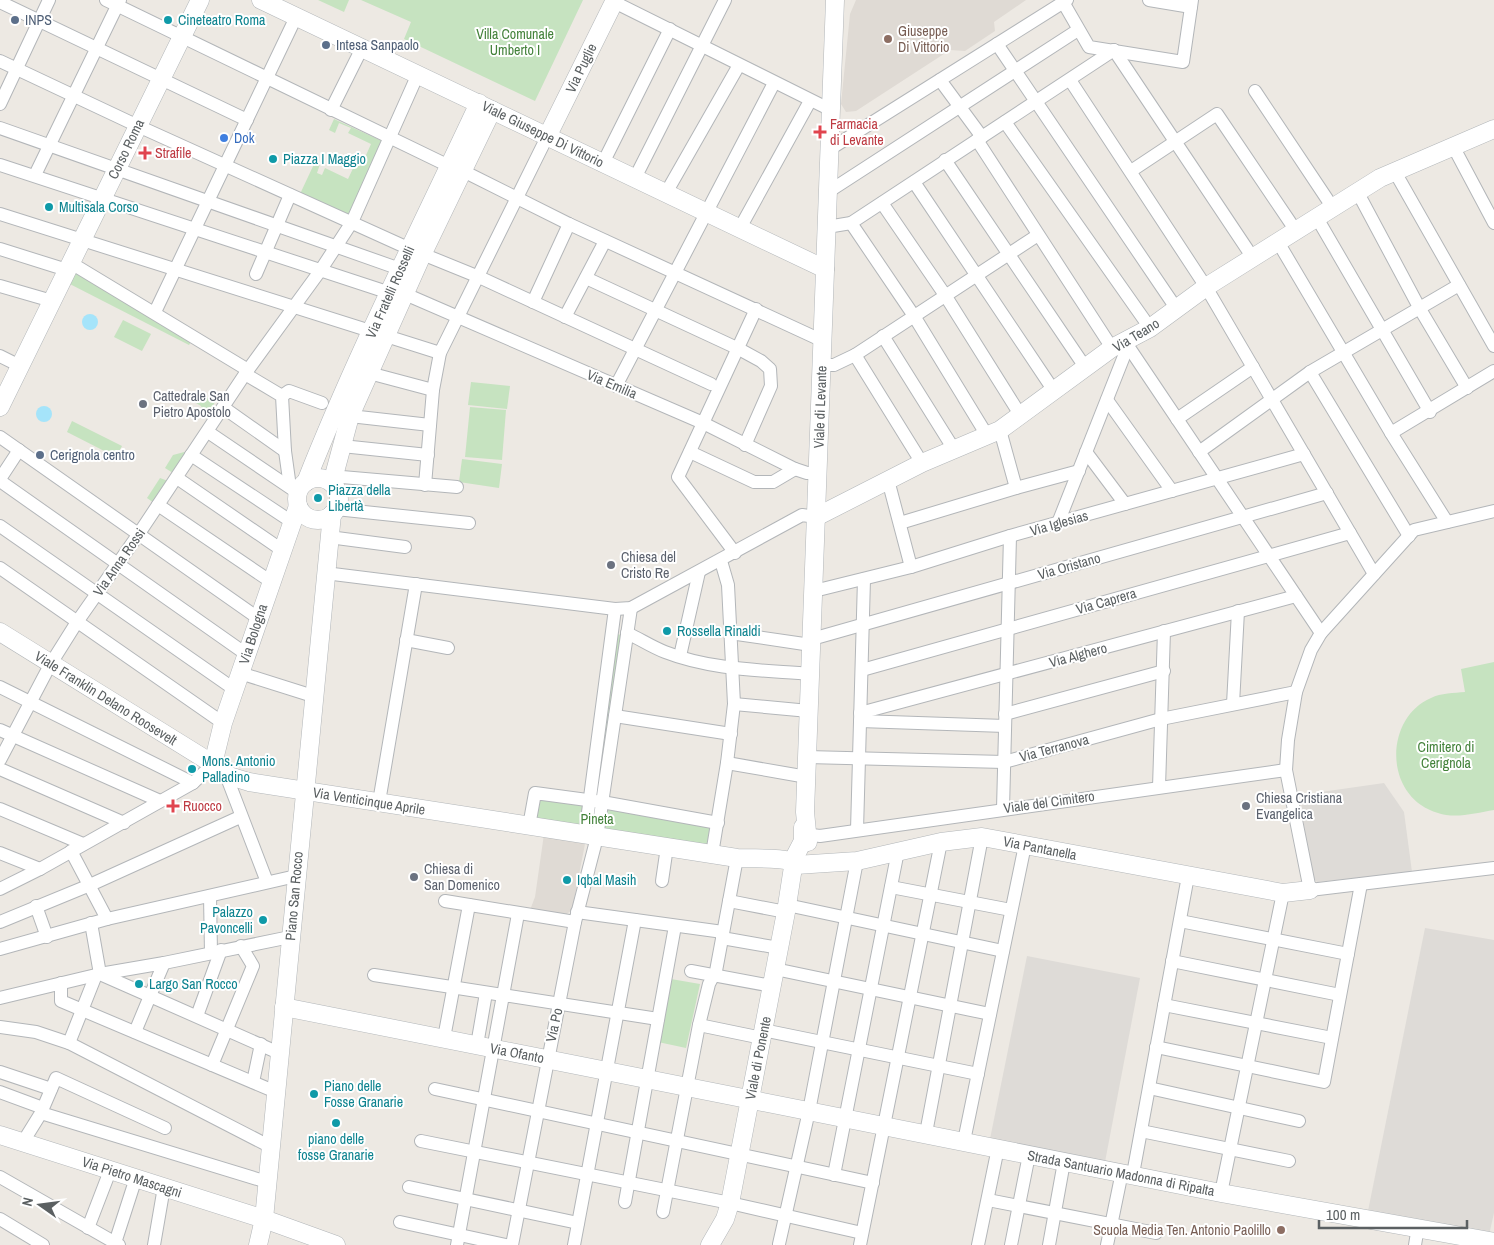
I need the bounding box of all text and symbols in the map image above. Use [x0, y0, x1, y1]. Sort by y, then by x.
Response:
place label: INPS [25, 11, 52, 29]
place label: Cineteatro Roma [178, 11, 266, 29]
marker: INPS [9, 14, 21, 26]
marker: Cineteatro Roma [162, 14, 174, 26]
place label: Giuseppe Di Vittorio [898, 22, 950, 56]
park label: Villa Comunale Umberto I [476, 25, 554, 59]
marker: Giuseppe Di Vittorio [882, 33, 894, 45]
place label: Intesa Sanpaolo [336, 36, 419, 54]
marker: Intesa Sanpaolo [320, 39, 332, 51]
street label: Via Puglie [561, 40, 601, 96]
street label: Viale Giuseppe Di Vittorio [479, 97, 607, 171]
place label: Farmacia di Levante [830, 115, 884, 149]
street label: Corso Roma [104, 116, 148, 182]
marker: Farmacia di Levante [814, 126, 826, 138]
place label: Dok [234, 129, 255, 147]
marker: Dok [218, 132, 230, 144]
place label: Strafile [155, 144, 191, 162]
marker: Strafile [139, 147, 151, 159]
place label: Piazza I Maggio [283, 150, 366, 168]
marker: Piazza I Maggio [267, 153, 279, 165]
place label: Multisala Corso [59, 198, 139, 216]
marker: Multisala Corso [43, 201, 55, 213]
street label: Via Fratelli Rosselli [362, 243, 418, 341]
street label: Via Teano [1109, 314, 1163, 356]
street label: Via Emilia [584, 365, 640, 403]
street label: Viale di Levante [810, 365, 830, 449]
place label: Cattedrale San Pietro Apostolo [153, 387, 231, 421]
marker: Cattedrale San Pietro Apostolo [137, 398, 149, 410]
place label: Cerignola centro [50, 446, 135, 464]
marker: Cerignola centro [34, 449, 46, 461]
place label: Piazza della Libertà [328, 481, 391, 515]
marker: Piazza della Libertà [312, 492, 324, 504]
street label: Via Iglesias [1028, 506, 1090, 540]
street label: Via Anna Rossi [89, 525, 149, 599]
place label: Chiesa del Cristo Re [621, 548, 676, 582]
street label: Via Oristano [1036, 548, 1102, 584]
marker: Chiesa del Cristo Re [605, 559, 617, 571]
street label: Via Caprera [1074, 584, 1139, 618]
street label: Via Bologna [235, 601, 271, 666]
place label: Rossella Rinaldi [677, 622, 761, 640]
marker: Rossella Rinaldi [661, 625, 673, 637]
street label: Via Alghero [1047, 639, 1109, 671]
street label: Viale Franklin Delano Roosevelt [32, 647, 180, 749]
street label: Via Terranova [1017, 730, 1091, 766]
park label: Cimitero di Cerignola [1418, 738, 1474, 772]
place label: Mons. Antonio Palladino [202, 752, 275, 786]
marker: Mons. Antonio Palladino [186, 763, 198, 775]
street label: Via Venticinque Aprile [312, 783, 426, 819]
street label: Viale del Cimitero [1002, 787, 1096, 817]
place label: Chiesa Cristiana Evangelica [1256, 789, 1343, 823]
place label: Ruocco [183, 797, 222, 815]
marker: Ruocco [167, 800, 179, 812]
marker: Chiesa Cristiana Evangelica [1240, 800, 1252, 812]
park label: Pineta [580, 810, 614, 828]
street label: Via Pantanella [1002, 832, 1079, 864]
street label: Piano San Rocco [281, 851, 307, 941]
place label: Chiesa di San Domenico [424, 860, 500, 894]
marker: Chiesa di San Domenico [408, 871, 420, 883]
place label: Iqbal Masih [577, 871, 636, 889]
marker: Iqbal Masih [561, 874, 573, 886]
place label: Palazzo Pavoncelli [200, 903, 253, 937]
marker: Palazzo Pavoncelli [257, 914, 269, 926]
place label: Largo San Rocco [149, 975, 238, 993]
marker: Largo San Rocco [133, 978, 145, 990]
street label: Via Po [542, 1006, 566, 1044]
street label: Viale di Ponente [741, 1015, 775, 1101]
street label: Via Ofanto [488, 1039, 546, 1067]
place label: Piano delle Fosse Granarie [324, 1077, 403, 1111]
marker: Piano delle Fosse Granarie [308, 1088, 320, 1100]
marker: piano delle fosse Granarie [330, 1117, 342, 1129]
place label: piano delle fosse Granarie [298, 1130, 374, 1164]
street label: Strada Santuario Madonna di Ripalta [1026, 1146, 1217, 1200]
street label: Via Pietro Mascagni [80, 1152, 184, 1202]
north arrow [15, 1180, 65, 1230]
text: N [18, 1196, 37, 1208]
scale bar [1319, 1198, 1466, 1230]
text: 100 m [1326, 1204, 1360, 1225]
place label: Scuola Media Ten. Antonio Paolillo [1093, 1221, 1271, 1239]
marker: Scuola Media Ten. Antonio Paolillo [1275, 1224, 1287, 1236]

